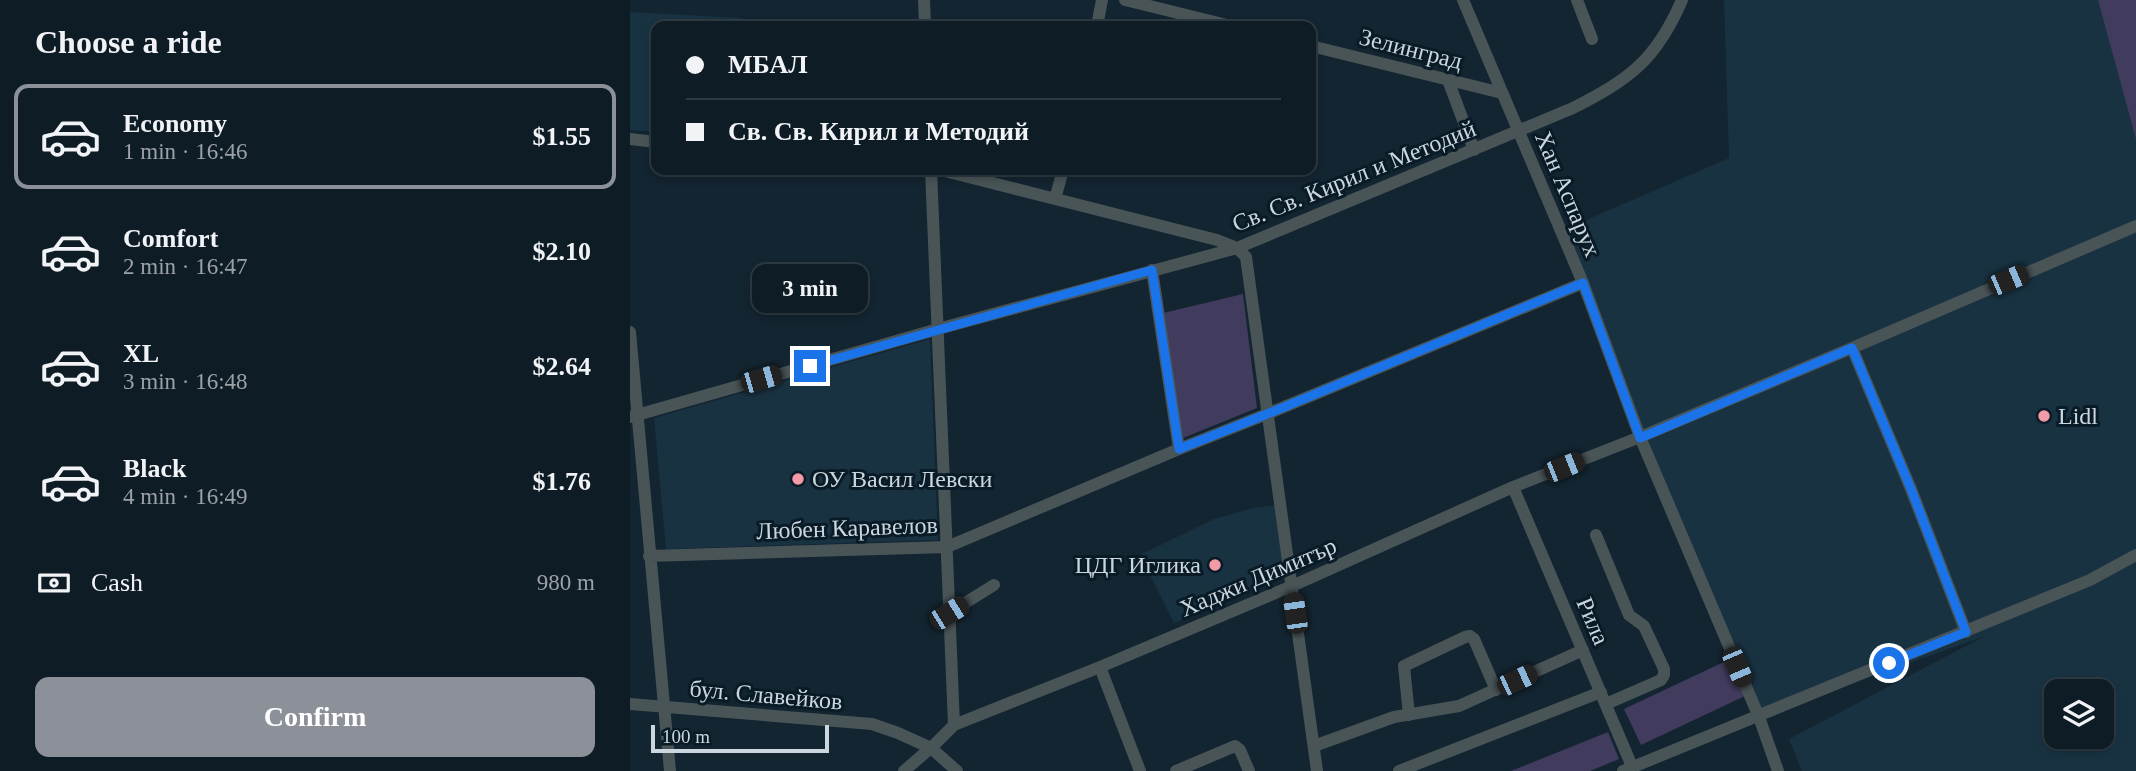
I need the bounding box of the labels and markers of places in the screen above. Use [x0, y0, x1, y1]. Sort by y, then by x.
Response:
place label: Lidl [2058, 403, 2098, 429]
marker: Lidl [2036, 408, 2052, 424]
place label: ОУ Васил Левски [812, 466, 992, 492]
marker: ОУ Васил Левски [790, 471, 806, 487]
place label: ЦДГ Иглика [1075, 552, 1201, 578]
marker: ЦДГ Иглика [1207, 557, 1223, 573]

